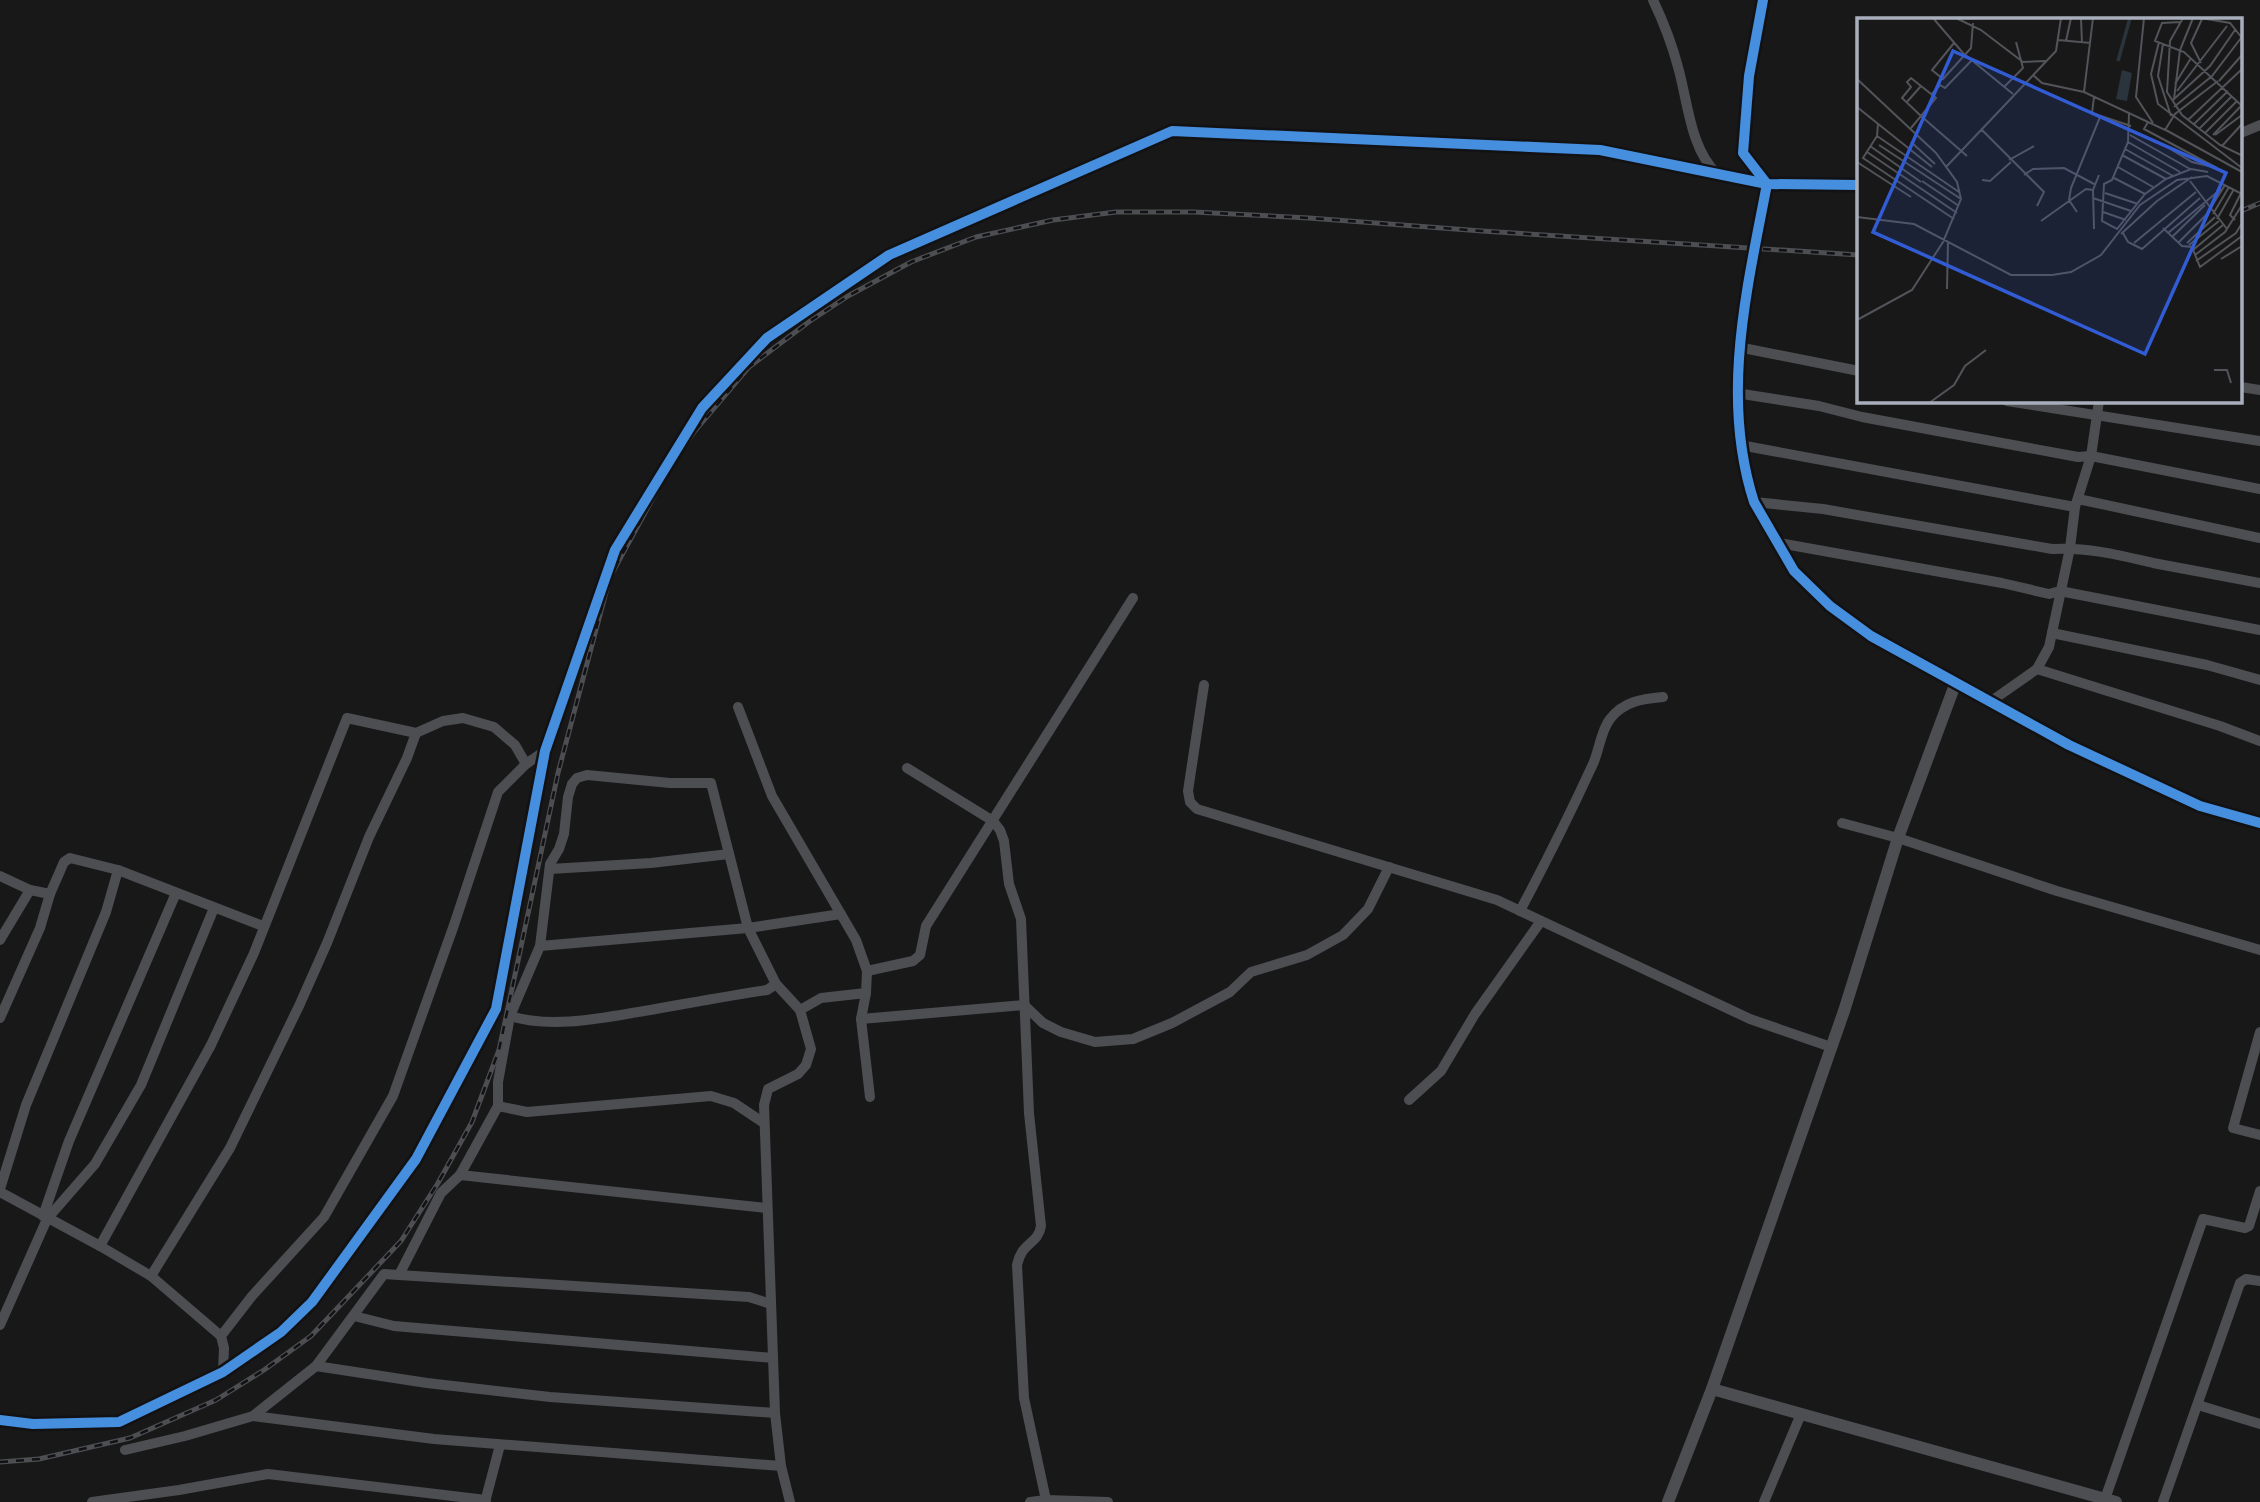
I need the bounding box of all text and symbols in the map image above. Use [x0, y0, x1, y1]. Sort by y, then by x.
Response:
inset map [1857, 18, 2242, 402]

